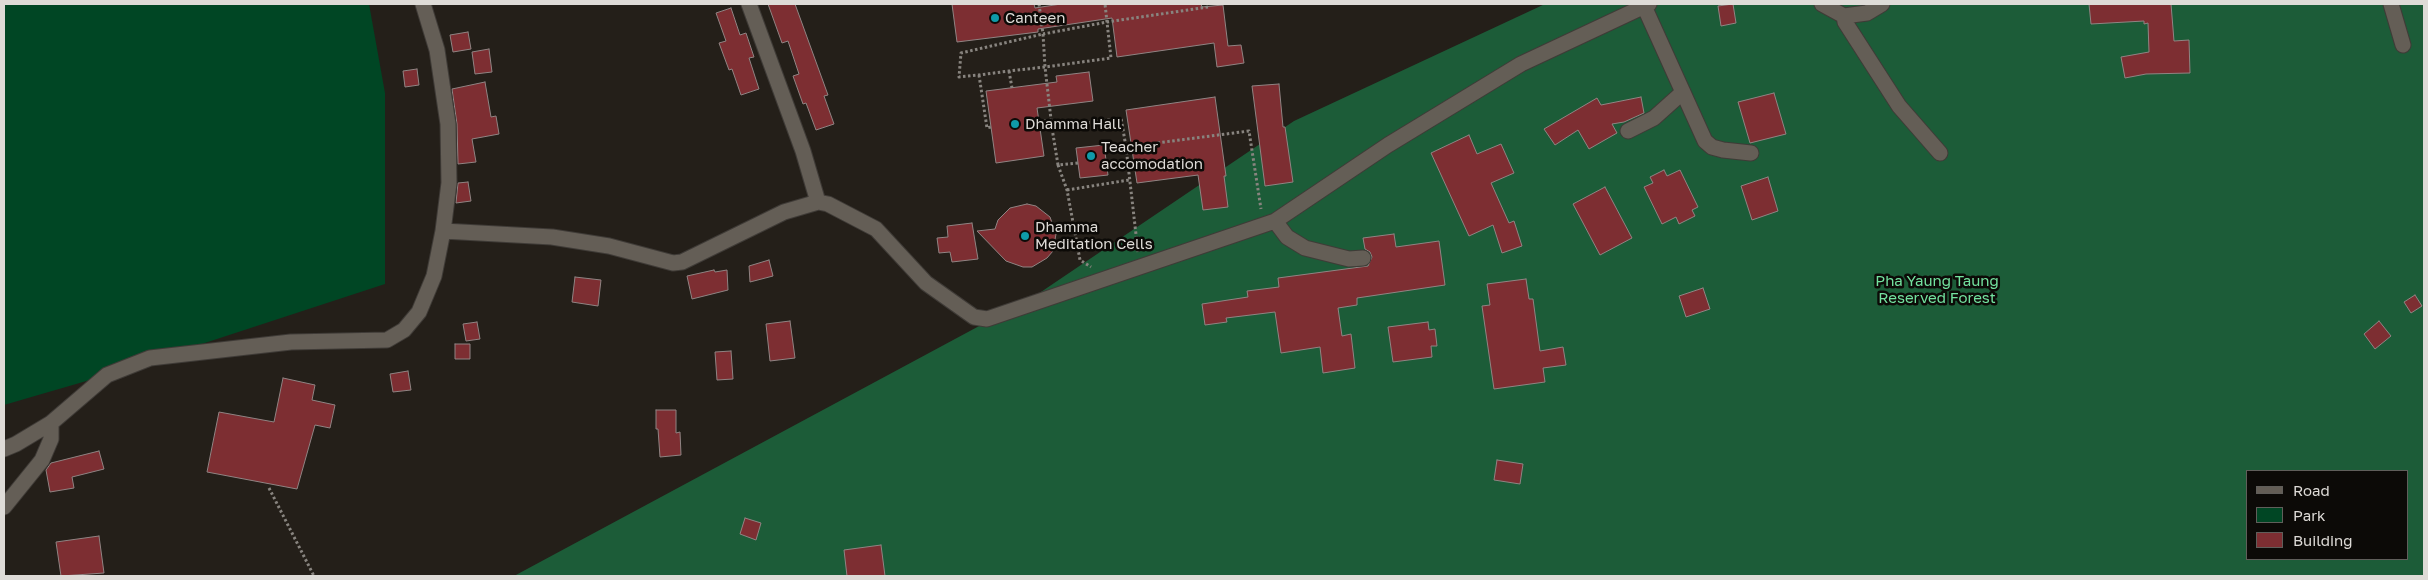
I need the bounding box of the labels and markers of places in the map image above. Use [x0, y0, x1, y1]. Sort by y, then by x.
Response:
place label: Canteen [1005, 9, 1065, 27]
marker: Canteen [989, 12, 1001, 24]
place label: Dhamma Hall [1025, 115, 1121, 133]
marker: Dhamma Hall [1009, 118, 1021, 130]
place label: Teacher accomodation [1101, 138, 1203, 173]
marker: Teacher accomodation [1085, 150, 1097, 162]
place label: Dhamma Meditation Cells [1035, 218, 1153, 253]
marker: Dhamma Meditation Cells [1019, 230, 1031, 242]

